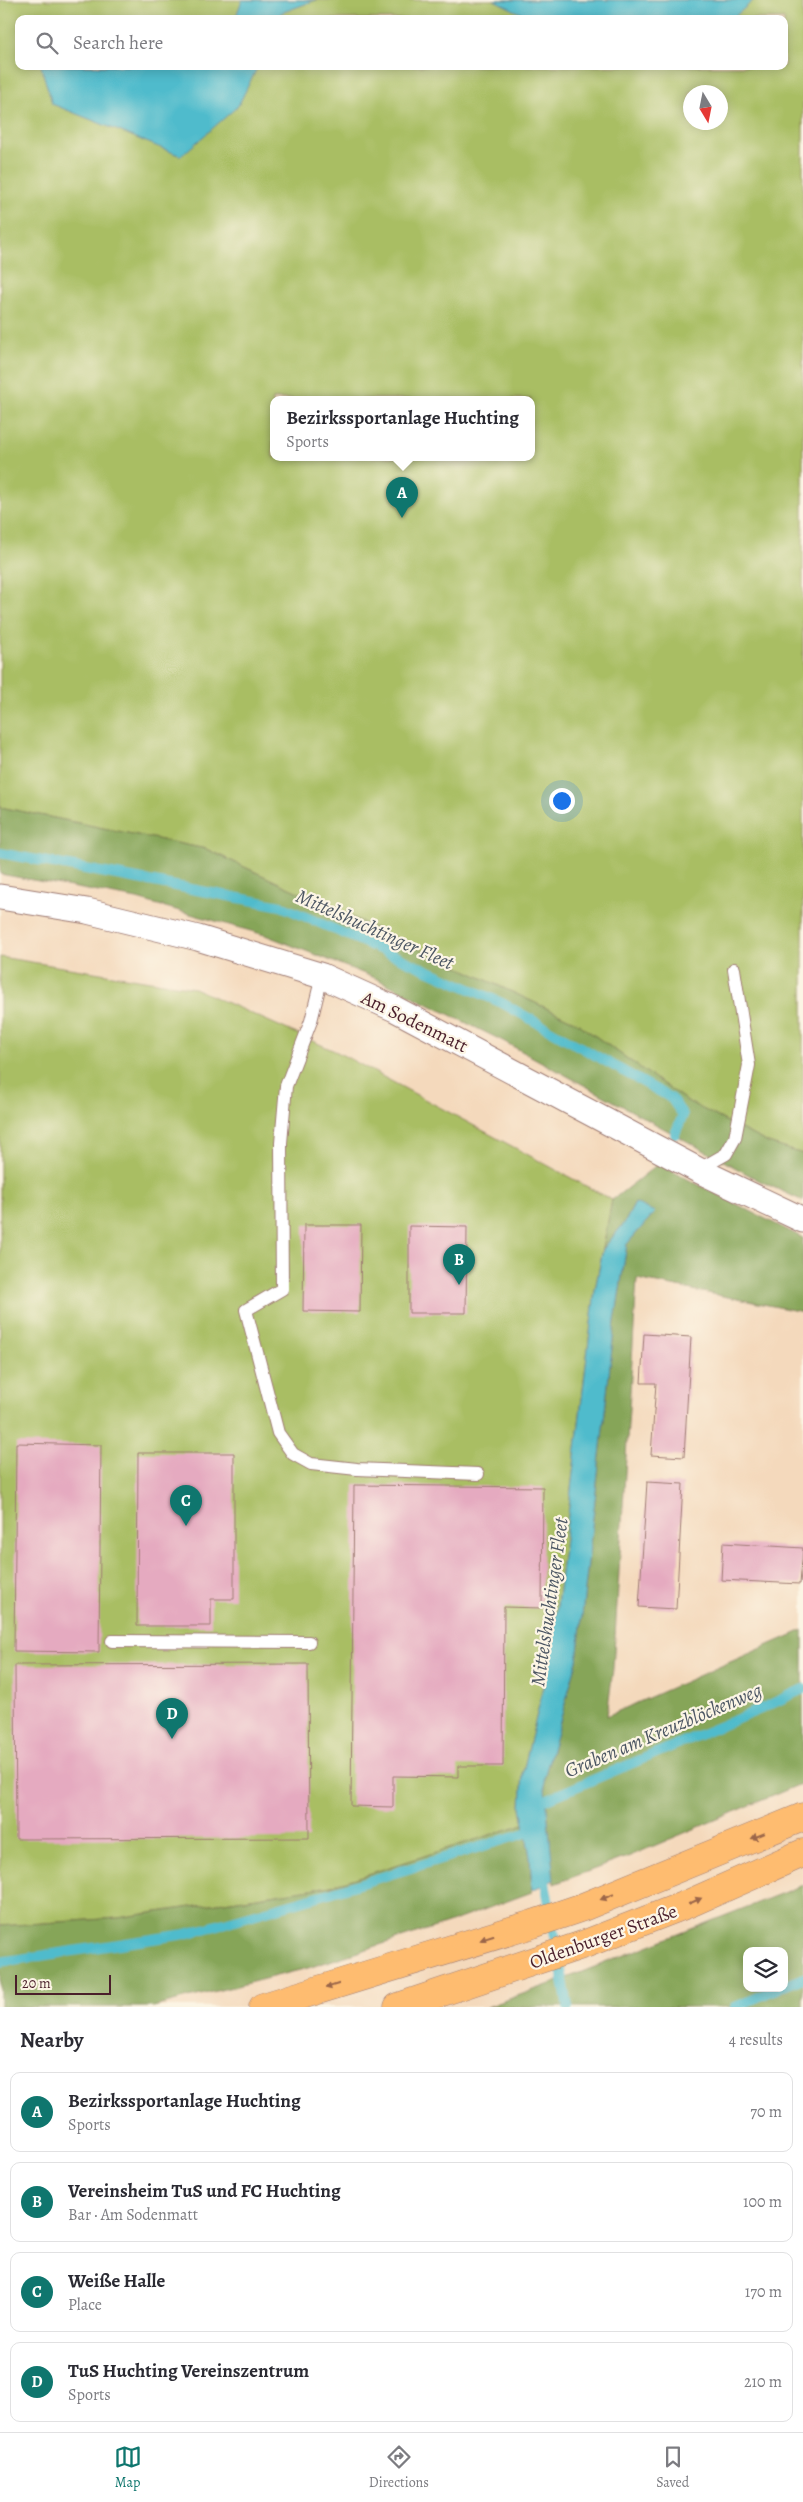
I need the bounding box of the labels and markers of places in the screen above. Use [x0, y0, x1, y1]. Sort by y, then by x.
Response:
pin: A [386, 477, 418, 518]
pin: B [443, 1244, 475, 1285]
pin: C [170, 1485, 202, 1526]
pin: D [156, 1698, 188, 1739]

